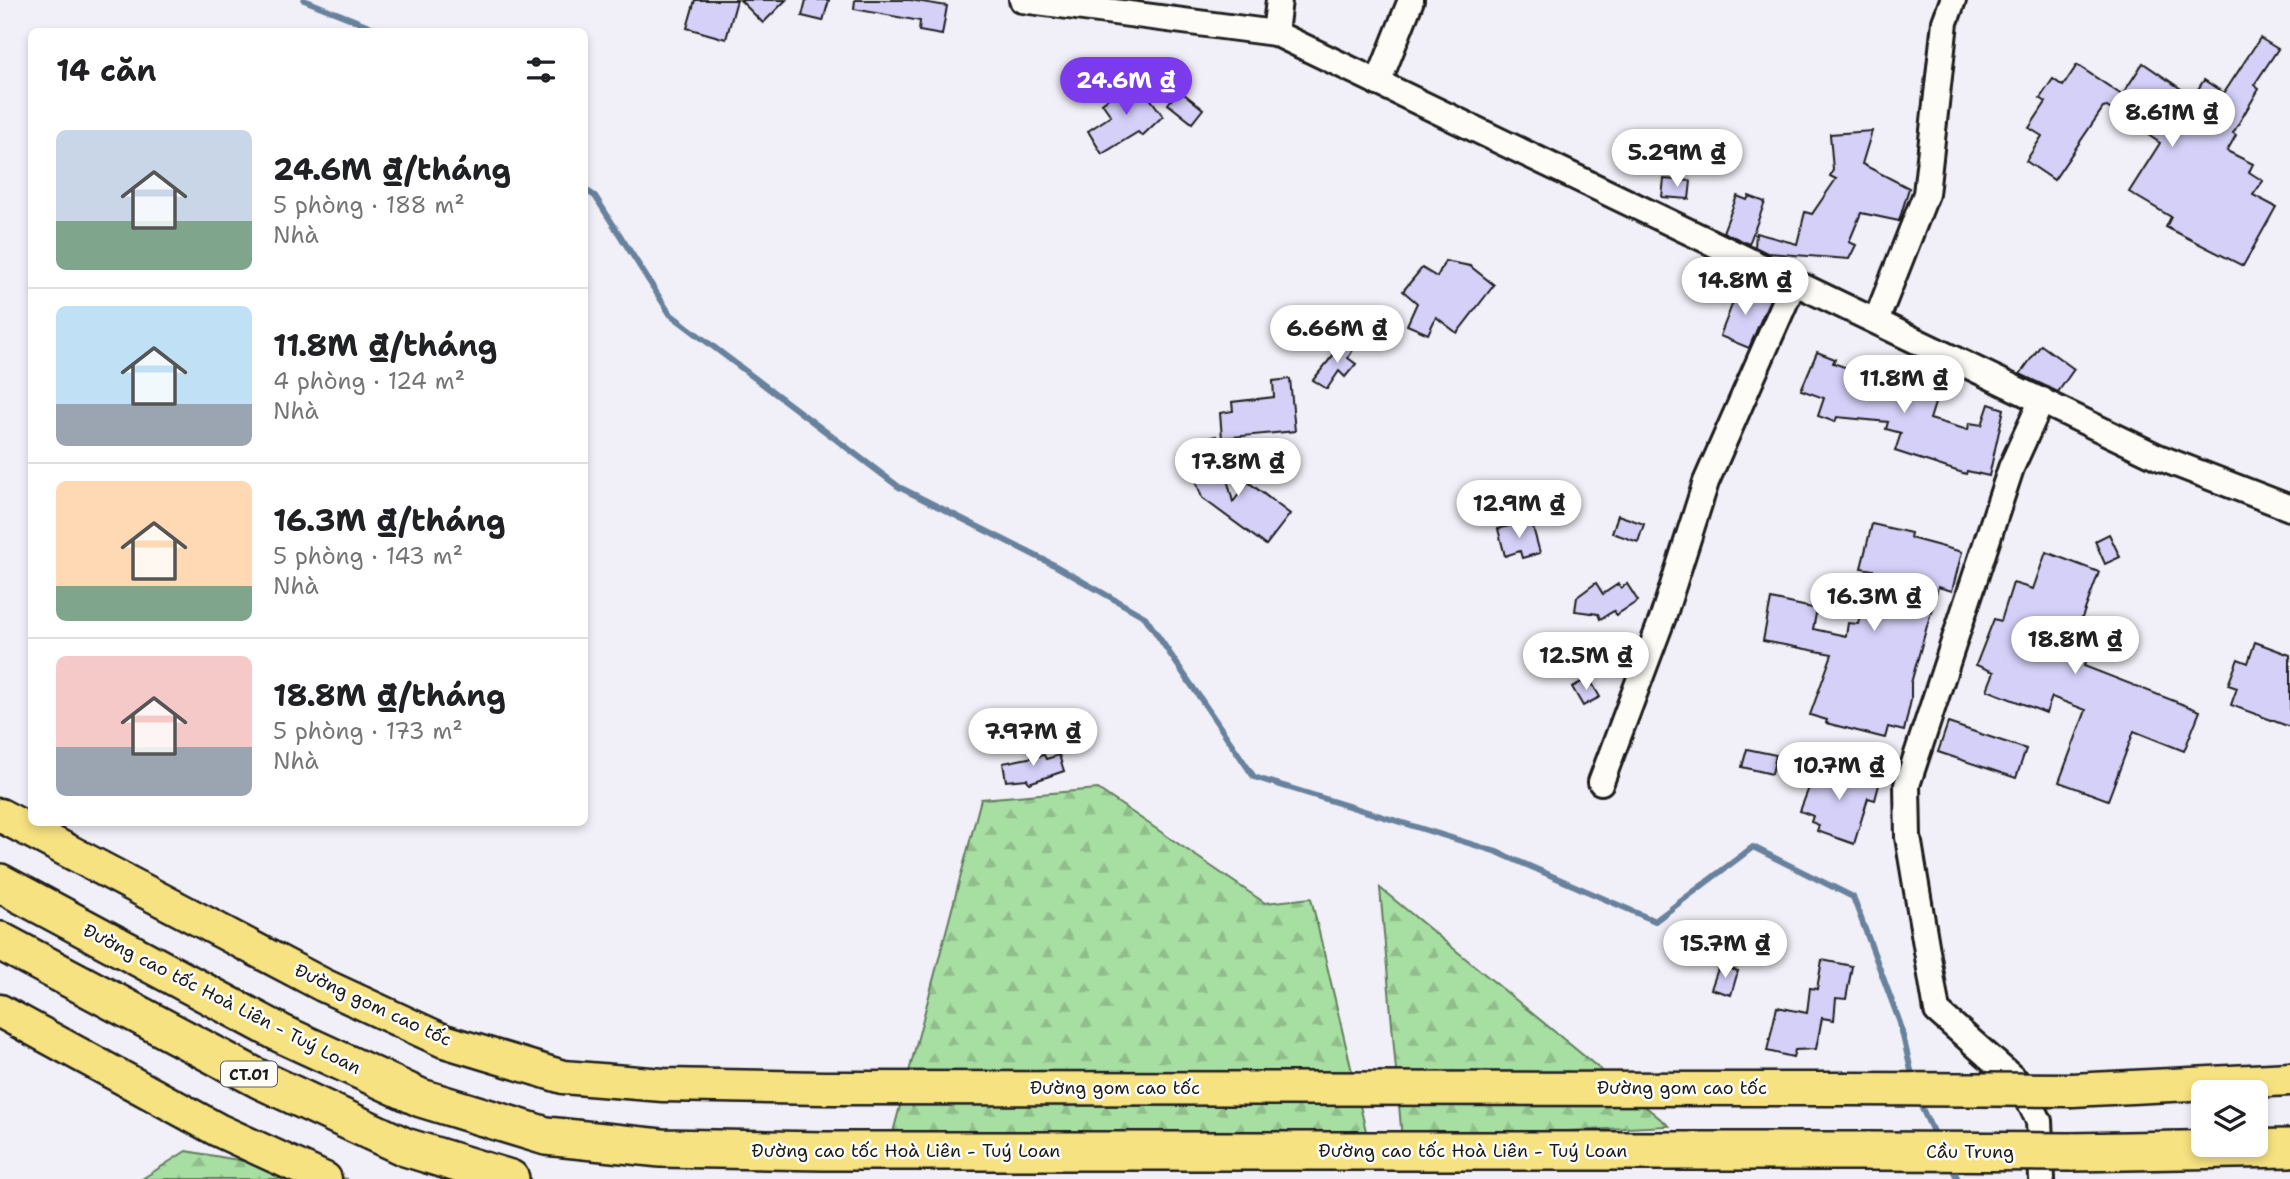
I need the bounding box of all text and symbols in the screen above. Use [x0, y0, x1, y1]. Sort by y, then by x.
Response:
text: 14 căn [56, 50, 157, 91]
icon: filters [522, 51, 560, 89]
pin: 24.6M ₫ [1061, 58, 1191, 117]
text: 24.6M ₫ [1076, 65, 1176, 95]
pin: 8.61M ₫ [2107, 90, 2237, 149]
text: 8.61M ₫ [2125, 97, 2219, 127]
pin: 5.29M ₫ [1612, 130, 1742, 189]
text: 5.29M ₫ [1628, 137, 1726, 167]
text: 24.6M ₫/tháng [273, 149, 511, 190]
icon: home [112, 158, 196, 242]
text: 5 phòng · 188 m² [273, 190, 465, 220]
text: Nhà [273, 220, 319, 250]
pin: 14.8M ₫ [1680, 258, 1810, 317]
text: 14.8M ₫ [1698, 265, 1792, 295]
pin: 6.66M ₫ [1272, 306, 1402, 365]
text: 6.66M ₫ [1286, 313, 1388, 343]
text: 11.8M ₫/tháng [273, 325, 497, 366]
icon: home [112, 334, 196, 418]
pin: 11.8M ₫ [1839, 356, 1969, 415]
text: 11.8M ₫ [1859, 363, 1949, 393]
text: 4 phòng · 124 m² [273, 366, 465, 396]
text: Nhà [273, 396, 319, 426]
pin: 17.8M ₫ [1173, 438, 1303, 498]
text: 17.8M ₫ [1191, 446, 1285, 476]
pin: 12.9M ₫ [1454, 480, 1584, 540]
text: 12.9M ₫ [1472, 488, 1566, 518]
text: 16.3M ₫/tháng [273, 500, 505, 541]
icon: home [112, 509, 196, 593]
text: 5 phòng · 143 m² [273, 541, 463, 571]
text: Nhà [273, 571, 319, 601]
pin: 16.3M ₫ [1809, 574, 1939, 633]
text: 16.3M ₫ [1826, 581, 1922, 611]
pin: 18.8M ₫ [2010, 616, 2140, 676]
text: 18.8M ₫ [2027, 624, 2123, 654]
pin: 12.5M ₫ [1521, 632, 1651, 692]
text: 12.5M ₫ [1539, 640, 1633, 670]
text: 18.8M ₫/tháng [273, 675, 506, 716]
icon: home [112, 684, 196, 768]
pin: 7.97M ₫ [968, 708, 1098, 768]
text: 5 phòng · 173 m² [273, 716, 463, 746]
text: 7.97M ₫ [984, 716, 1082, 746]
pin: 10.7M ₫ [1774, 742, 1904, 802]
text: Nhà [273, 746, 319, 776]
text: 10.7M ₫ [1793, 750, 1885, 780]
street label: Đường cao tốc Hoà Liên - Tuý Loan [79, 918, 365, 1080]
pin: 15.7M ₫ [1660, 920, 1790, 980]
text: 15.7M ₫ [1679, 928, 1771, 958]
street label: Đường gom cao tốc [291, 958, 455, 1052]
road number: CT.01 [221, 1062, 277, 1086]
street label: Đường gom cao tốc [1030, 1076, 1200, 1100]
street label: Đường gom cao tốc [1597, 1076, 1767, 1100]
map controls [2191, 1080, 2268, 1157]
button: layers [2191, 1080, 2268, 1157]
street label: Đường cao tốc Hoà Liên - Tuý Loan [752, 1139, 1060, 1163]
street label: Đường cao tốc Hoà Liên - Tuý Loan [1319, 1139, 1627, 1163]
street label: Cầu Trung [1926, 1140, 2014, 1164]

